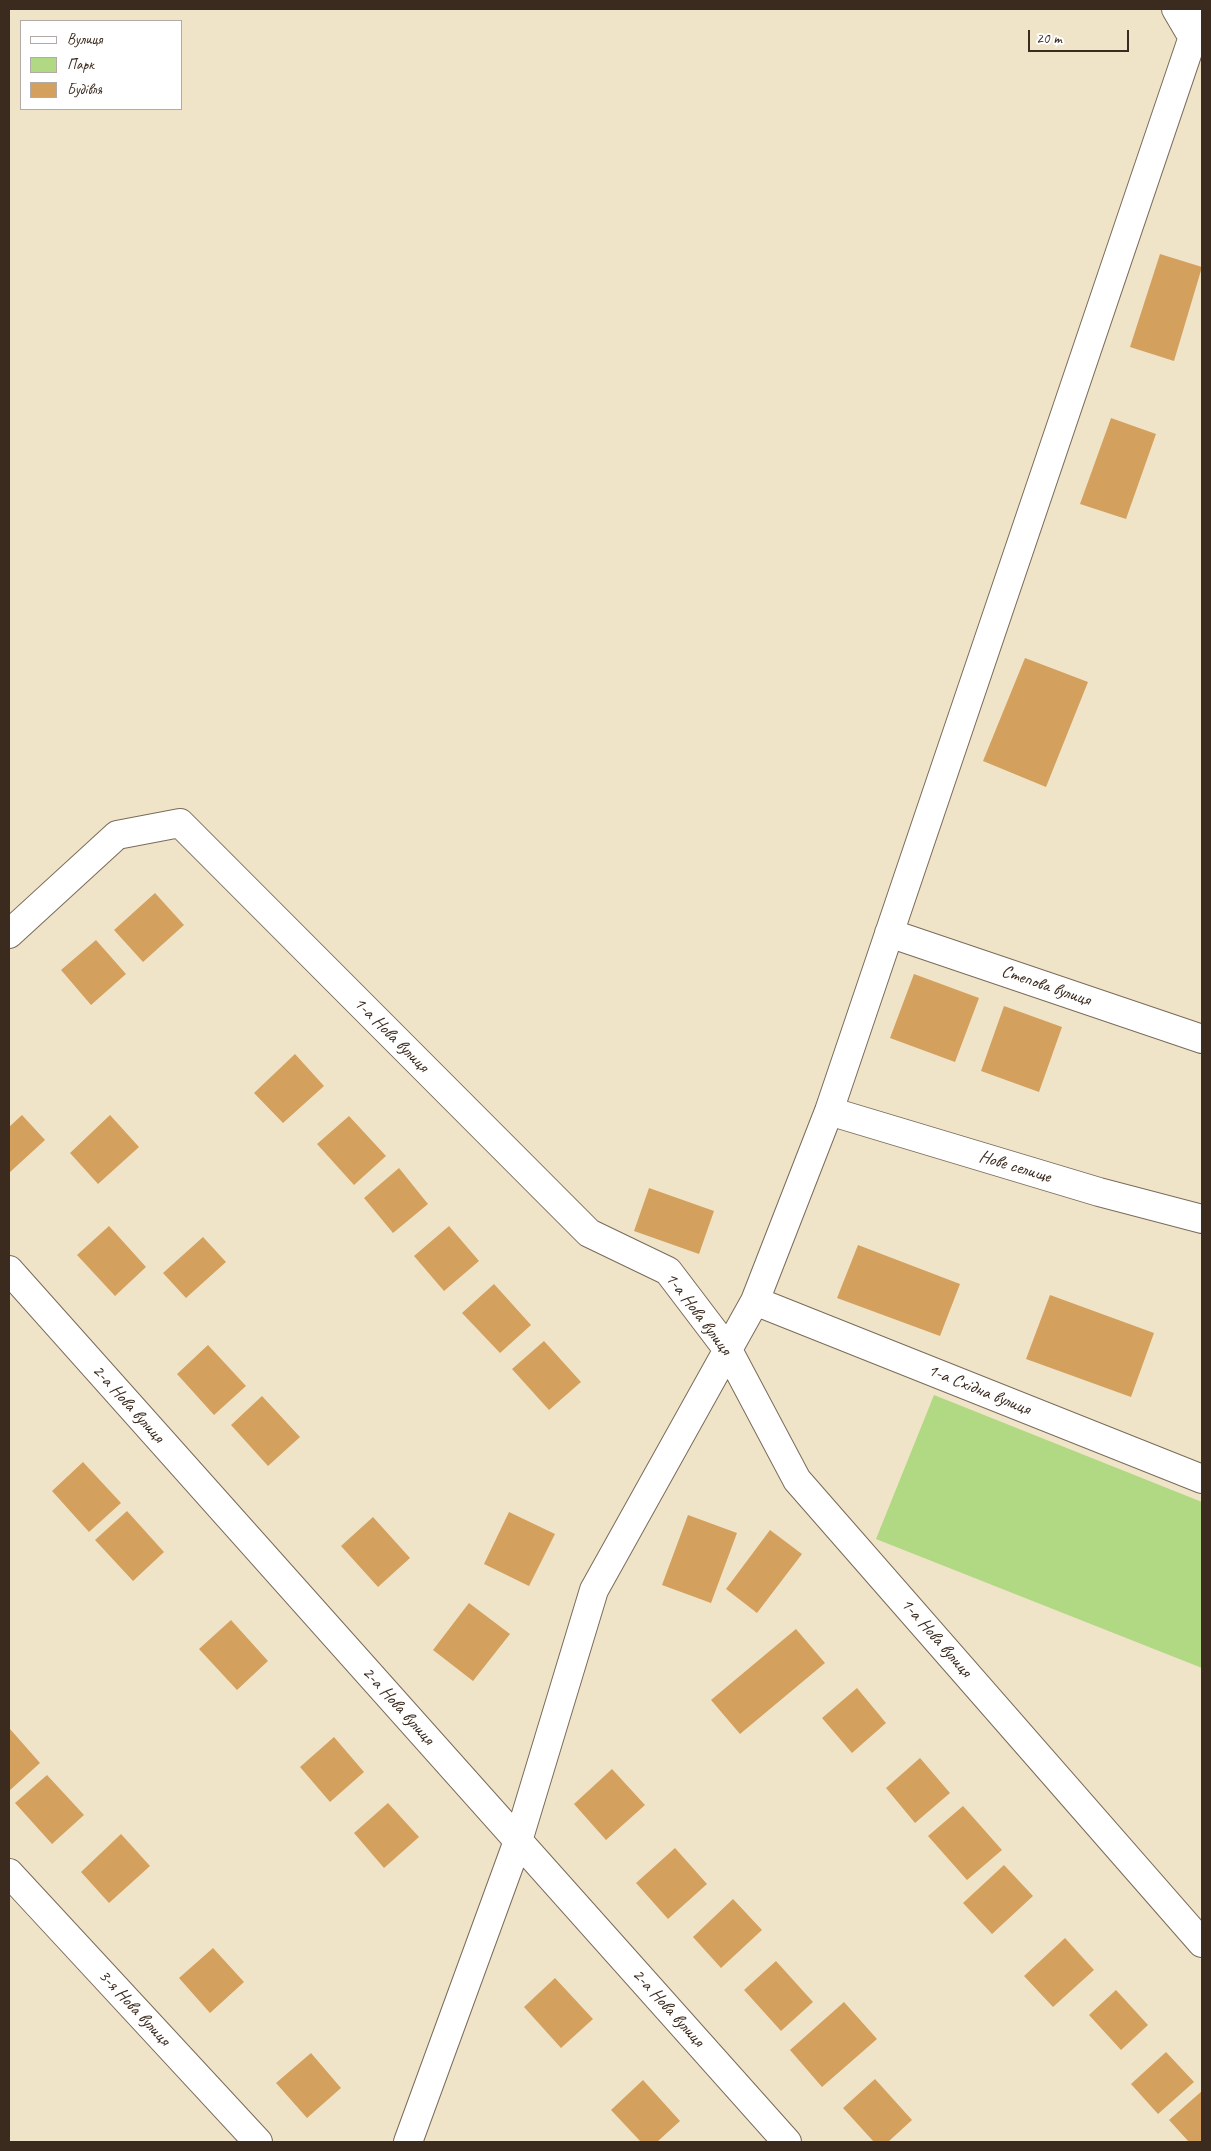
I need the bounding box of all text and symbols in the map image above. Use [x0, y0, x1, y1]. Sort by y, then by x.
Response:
legend [20, 20, 182, 110]
scale bar [1031, 20, 1132, 52]
text: 20 m [1036, 29, 1062, 48]
text: Вулиця [67, 30, 103, 49]
text: Парк [67, 55, 94, 74]
text: Будівля [67, 80, 102, 99]
street label: Степова вулиця [999, 961, 1093, 1011]
street label: 1-а Нова вулиця [349, 993, 433, 1077]
street label: Нове селище [977, 1146, 1053, 1188]
street label: 1-а Нова вулиця [660, 1268, 736, 1360]
street label: 2-а Нова вулиця [87, 1360, 169, 1448]
street label: 1-а Східна вулиця [924, 1360, 1034, 1420]
street label: 1-а Нова вулиця [896, 1594, 976, 1682]
street label: 2-а Нова вулиця [357, 1662, 439, 1750]
street label: 2-а Нова вулиця [627, 1964, 709, 2052]
street label: 3-я Нова вулиця [93, 1965, 175, 2051]

